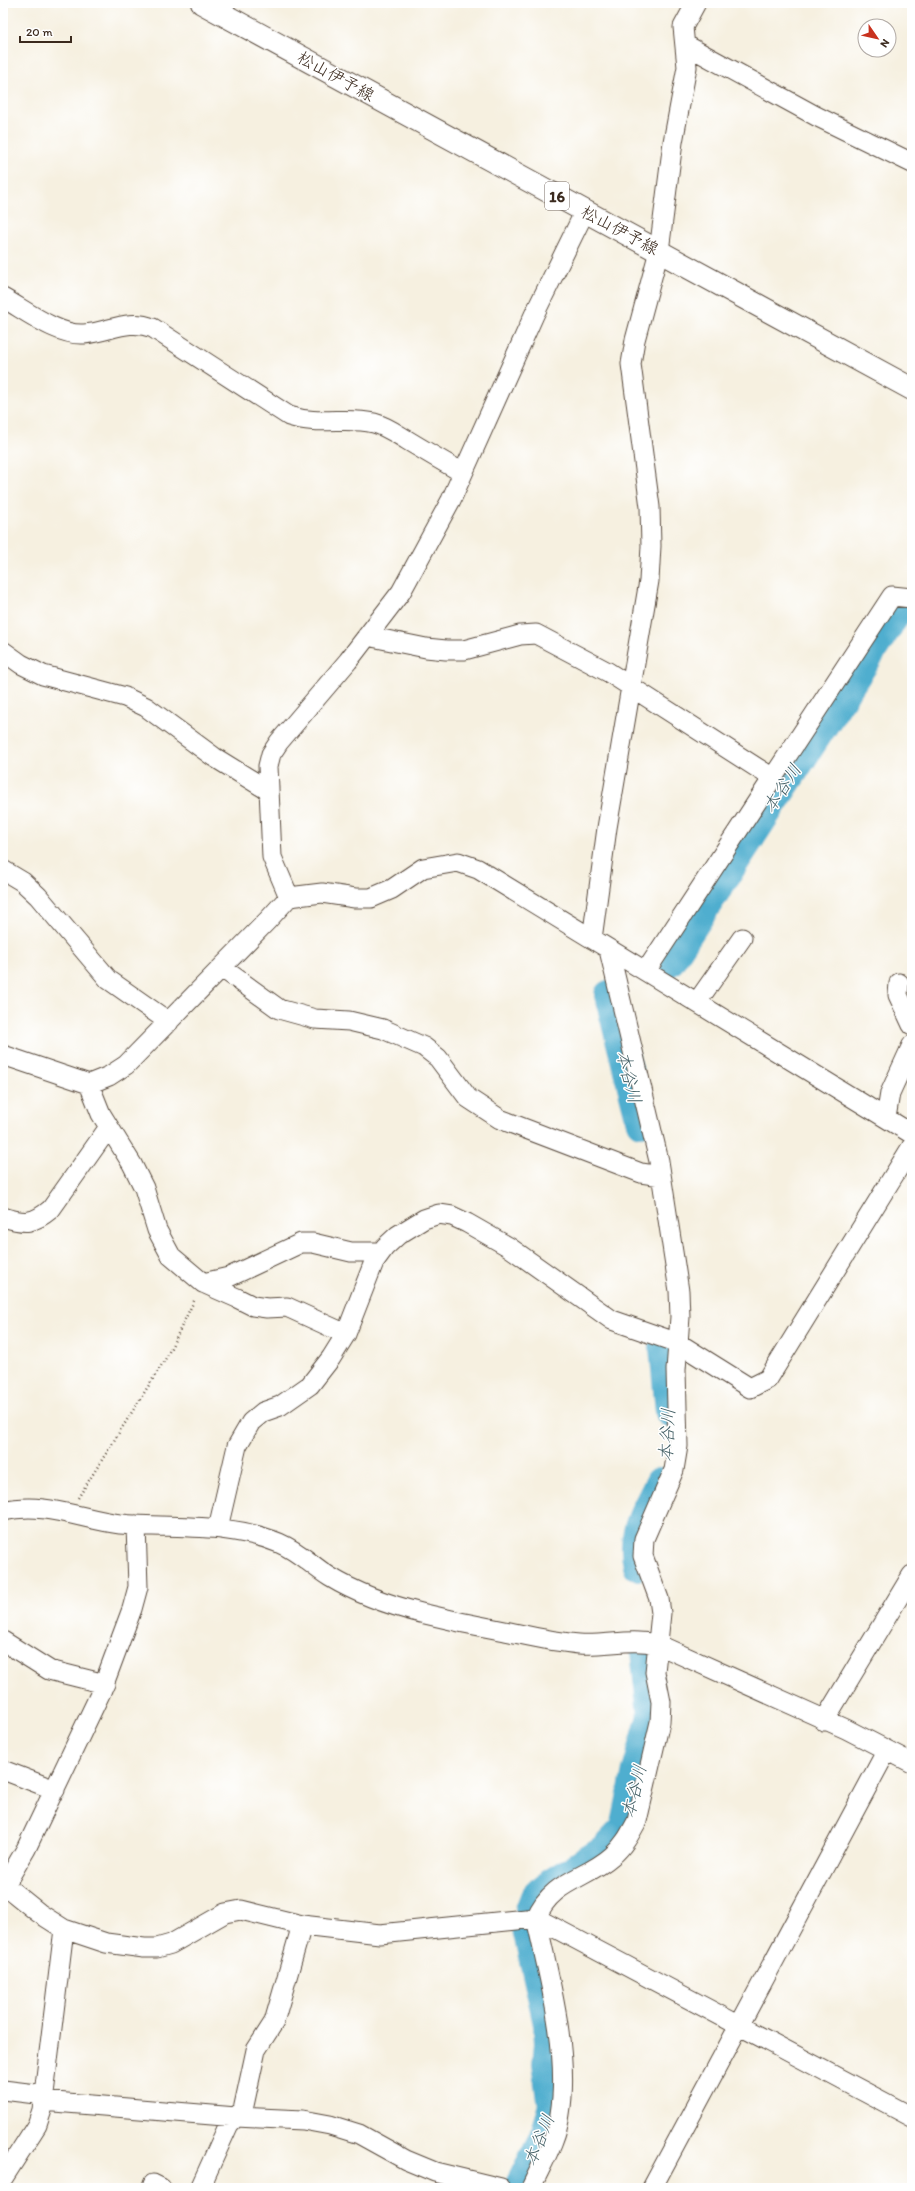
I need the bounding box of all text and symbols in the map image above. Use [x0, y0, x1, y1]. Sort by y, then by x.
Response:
scale bar [20, 18, 71, 44]
north arrow [857, 18, 897, 58]
text: 20 m [26, 25, 53, 39]
text: N [877, 37, 892, 50]
street label: 松山伊予線 [294, 47, 378, 105]
road number: 16 [545, 182, 569, 210]
street label: 松山伊予線 [578, 201, 662, 259]
water label: 本谷川 [758, 759, 806, 817]
water label: 本谷川 [612, 1048, 646, 1106]
water label: 本谷川 [655, 1407, 679, 1463]
water label: 本谷川 [617, 1762, 651, 1820]
water label: 本谷川 [519, 2111, 559, 2169]

